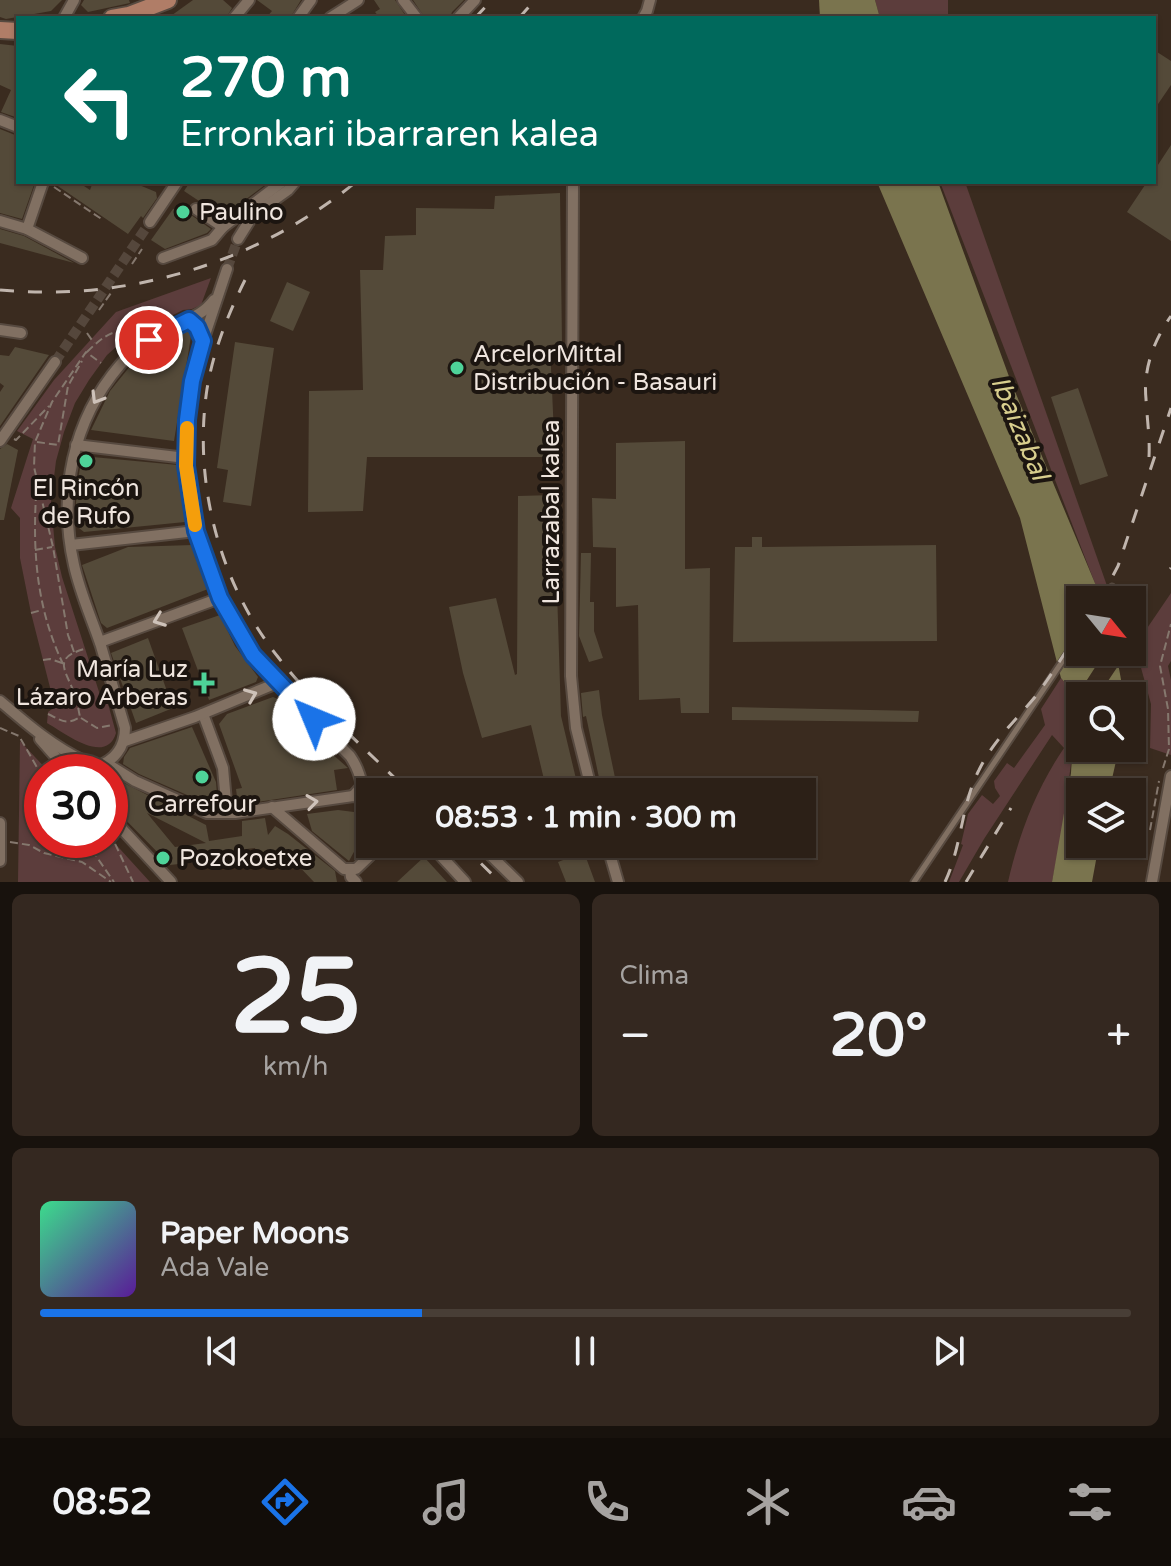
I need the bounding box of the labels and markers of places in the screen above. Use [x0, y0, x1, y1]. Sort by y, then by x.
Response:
place label: Paulino [199, 198, 284, 227]
marker: Paulino [174, 203, 192, 221]
pin [115, 306, 183, 374]
place label: ArcelorMittal Distribución - Basauri [473, 340, 717, 397]
marker: ArcelorMittal Distribución - Basauri [448, 359, 466, 377]
marker: El Rincón de Rufo [77, 452, 95, 470]
place label: El Rincón de Rufo [32, 474, 140, 531]
place label: María Luz Lázaro Arberas [16, 655, 188, 712]
marker: María Luz Lázaro Arberas [195, 674, 213, 692]
marker: Carrefour [193, 768, 211, 786]
place label: Carrefour [148, 790, 257, 819]
place label: Pozokoetxe [179, 844, 312, 873]
marker: Pozokoetxe [154, 849, 172, 867]

